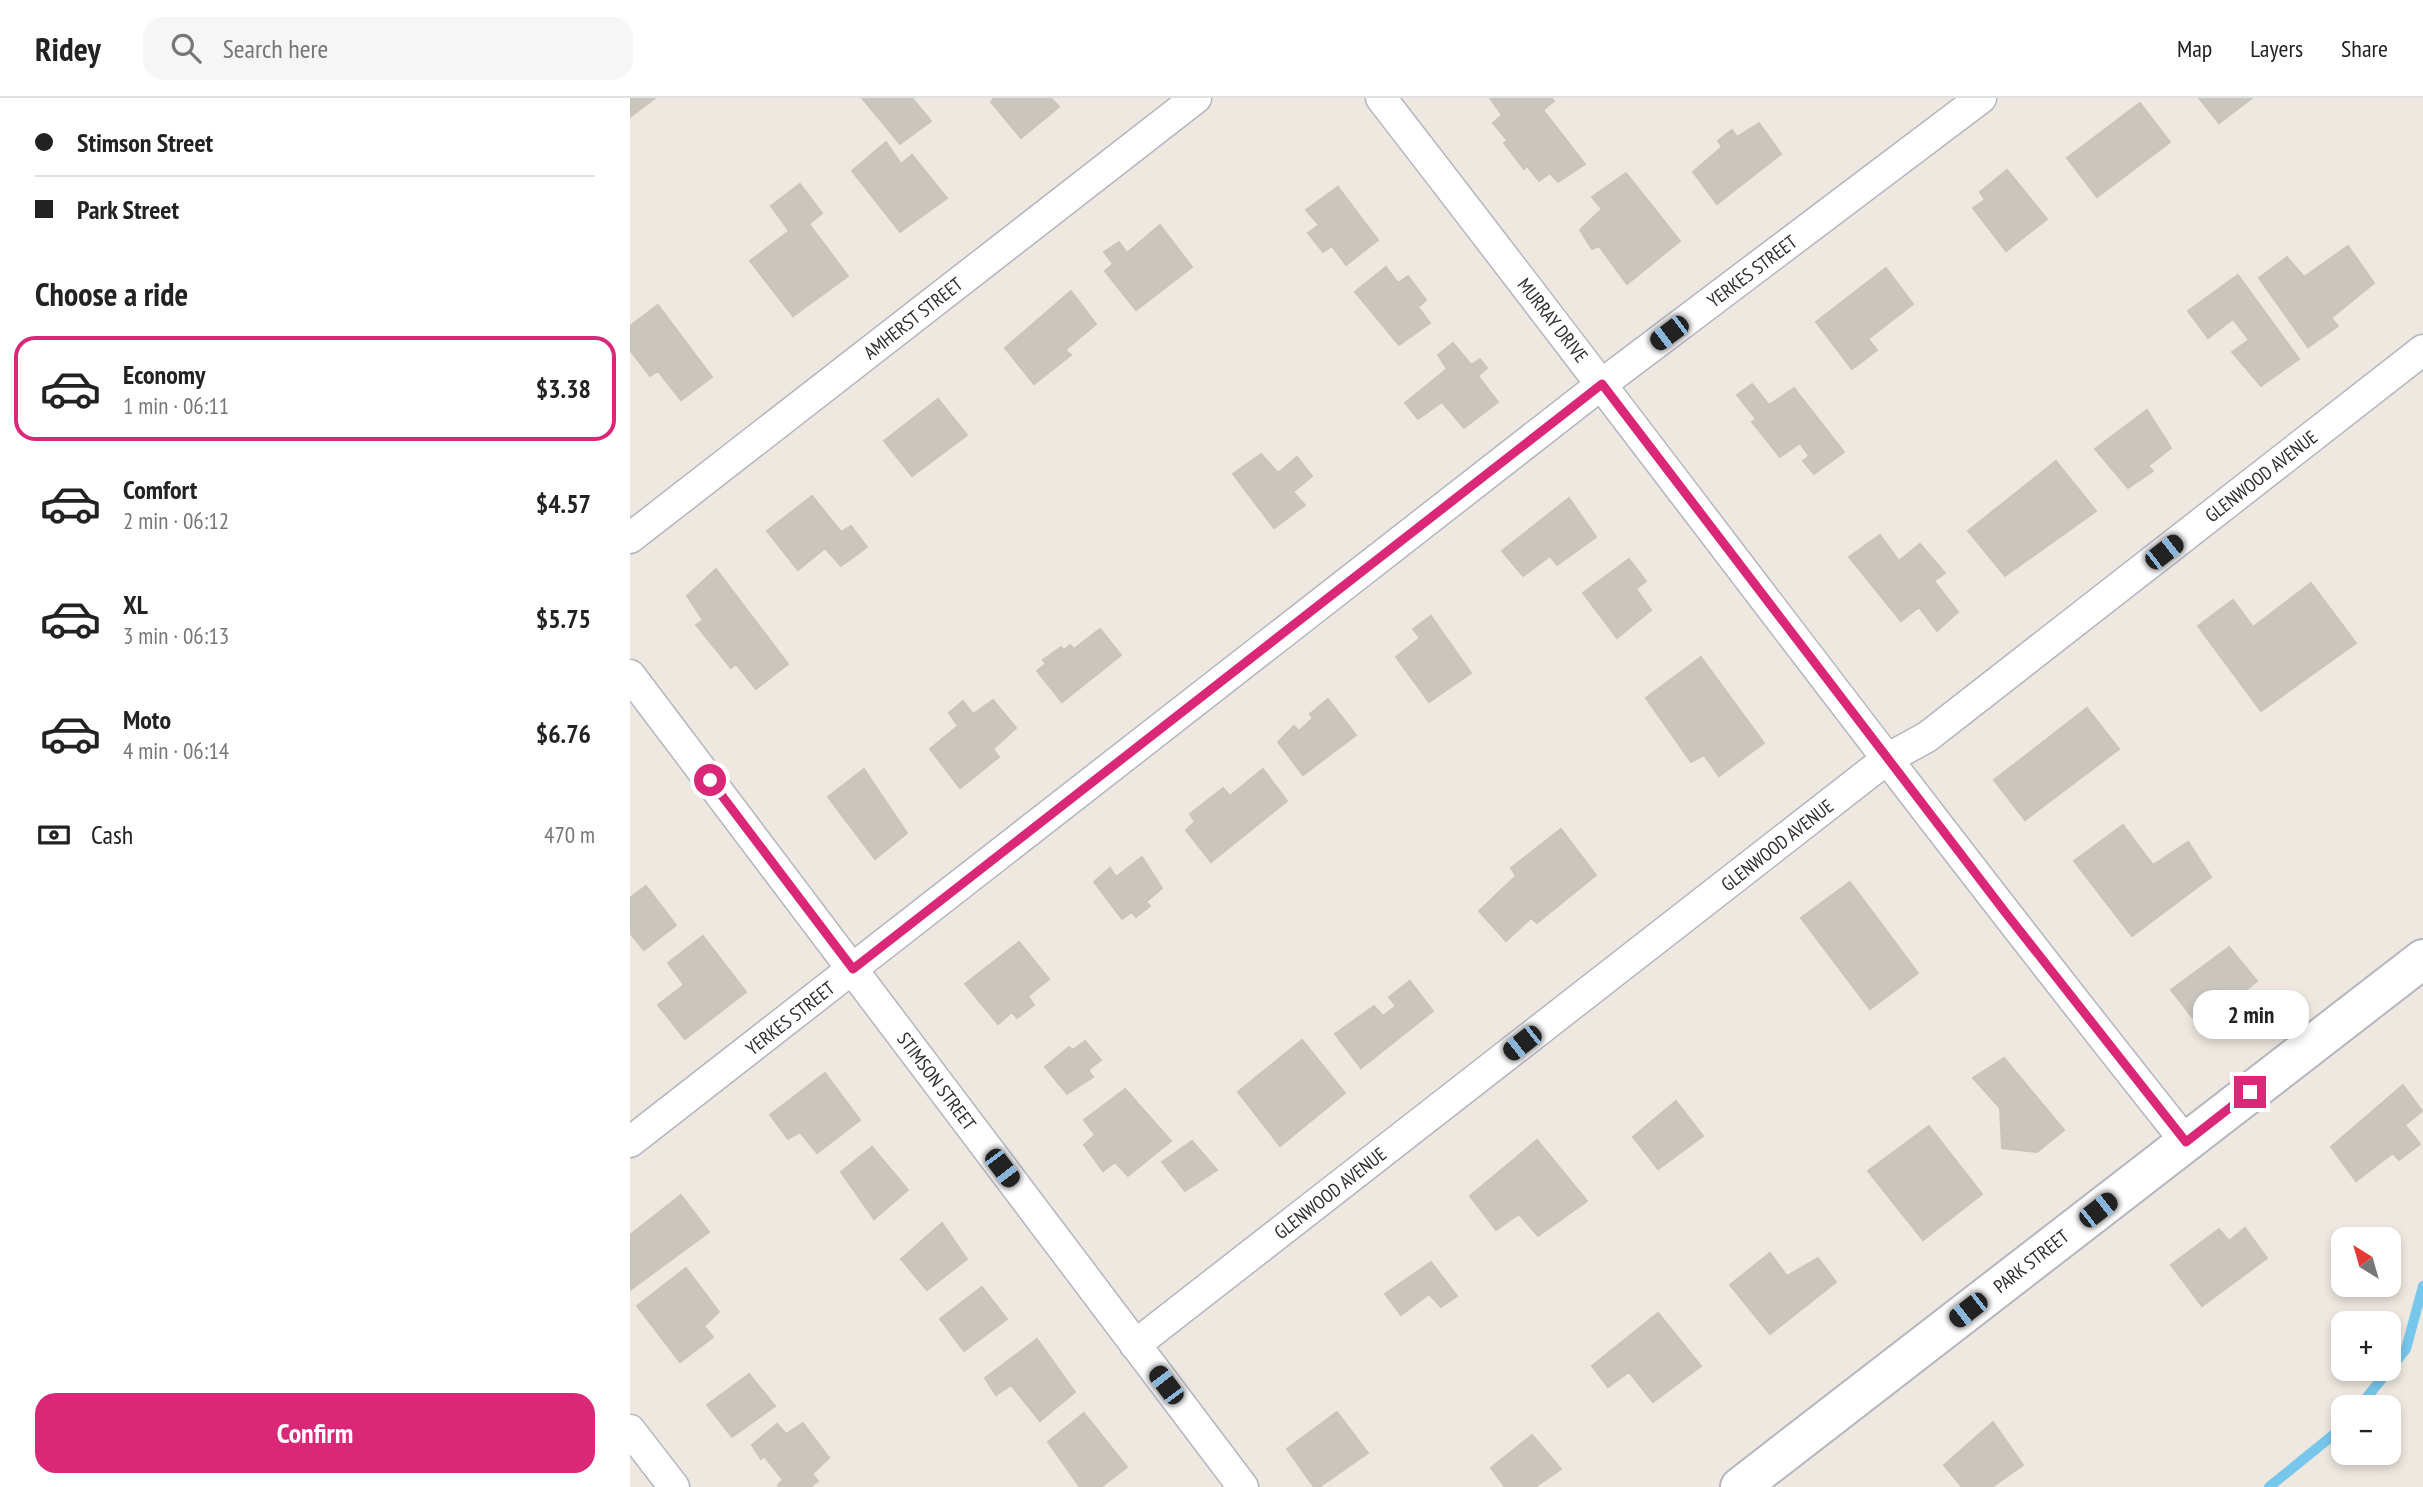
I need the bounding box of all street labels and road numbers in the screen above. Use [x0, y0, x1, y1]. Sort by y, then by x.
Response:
street label: YERKES STREET [1702, 229, 1802, 313]
street label: AMHERST STREET [859, 272, 968, 364]
street label: MURRAY DRIVE [1513, 273, 1593, 367]
street label: GLENWOOD AVENUE [2200, 425, 2322, 527]
street label: GLENWOOD AVENUE [1716, 794, 1838, 896]
street label: YERKES STREET [741, 976, 840, 1060]
street label: STIMSON STREET [892, 1027, 982, 1135]
street label: GLENWOOD AVENUE [1269, 1142, 1391, 1244]
street label: PARK STREET [1988, 1224, 2074, 1298]

